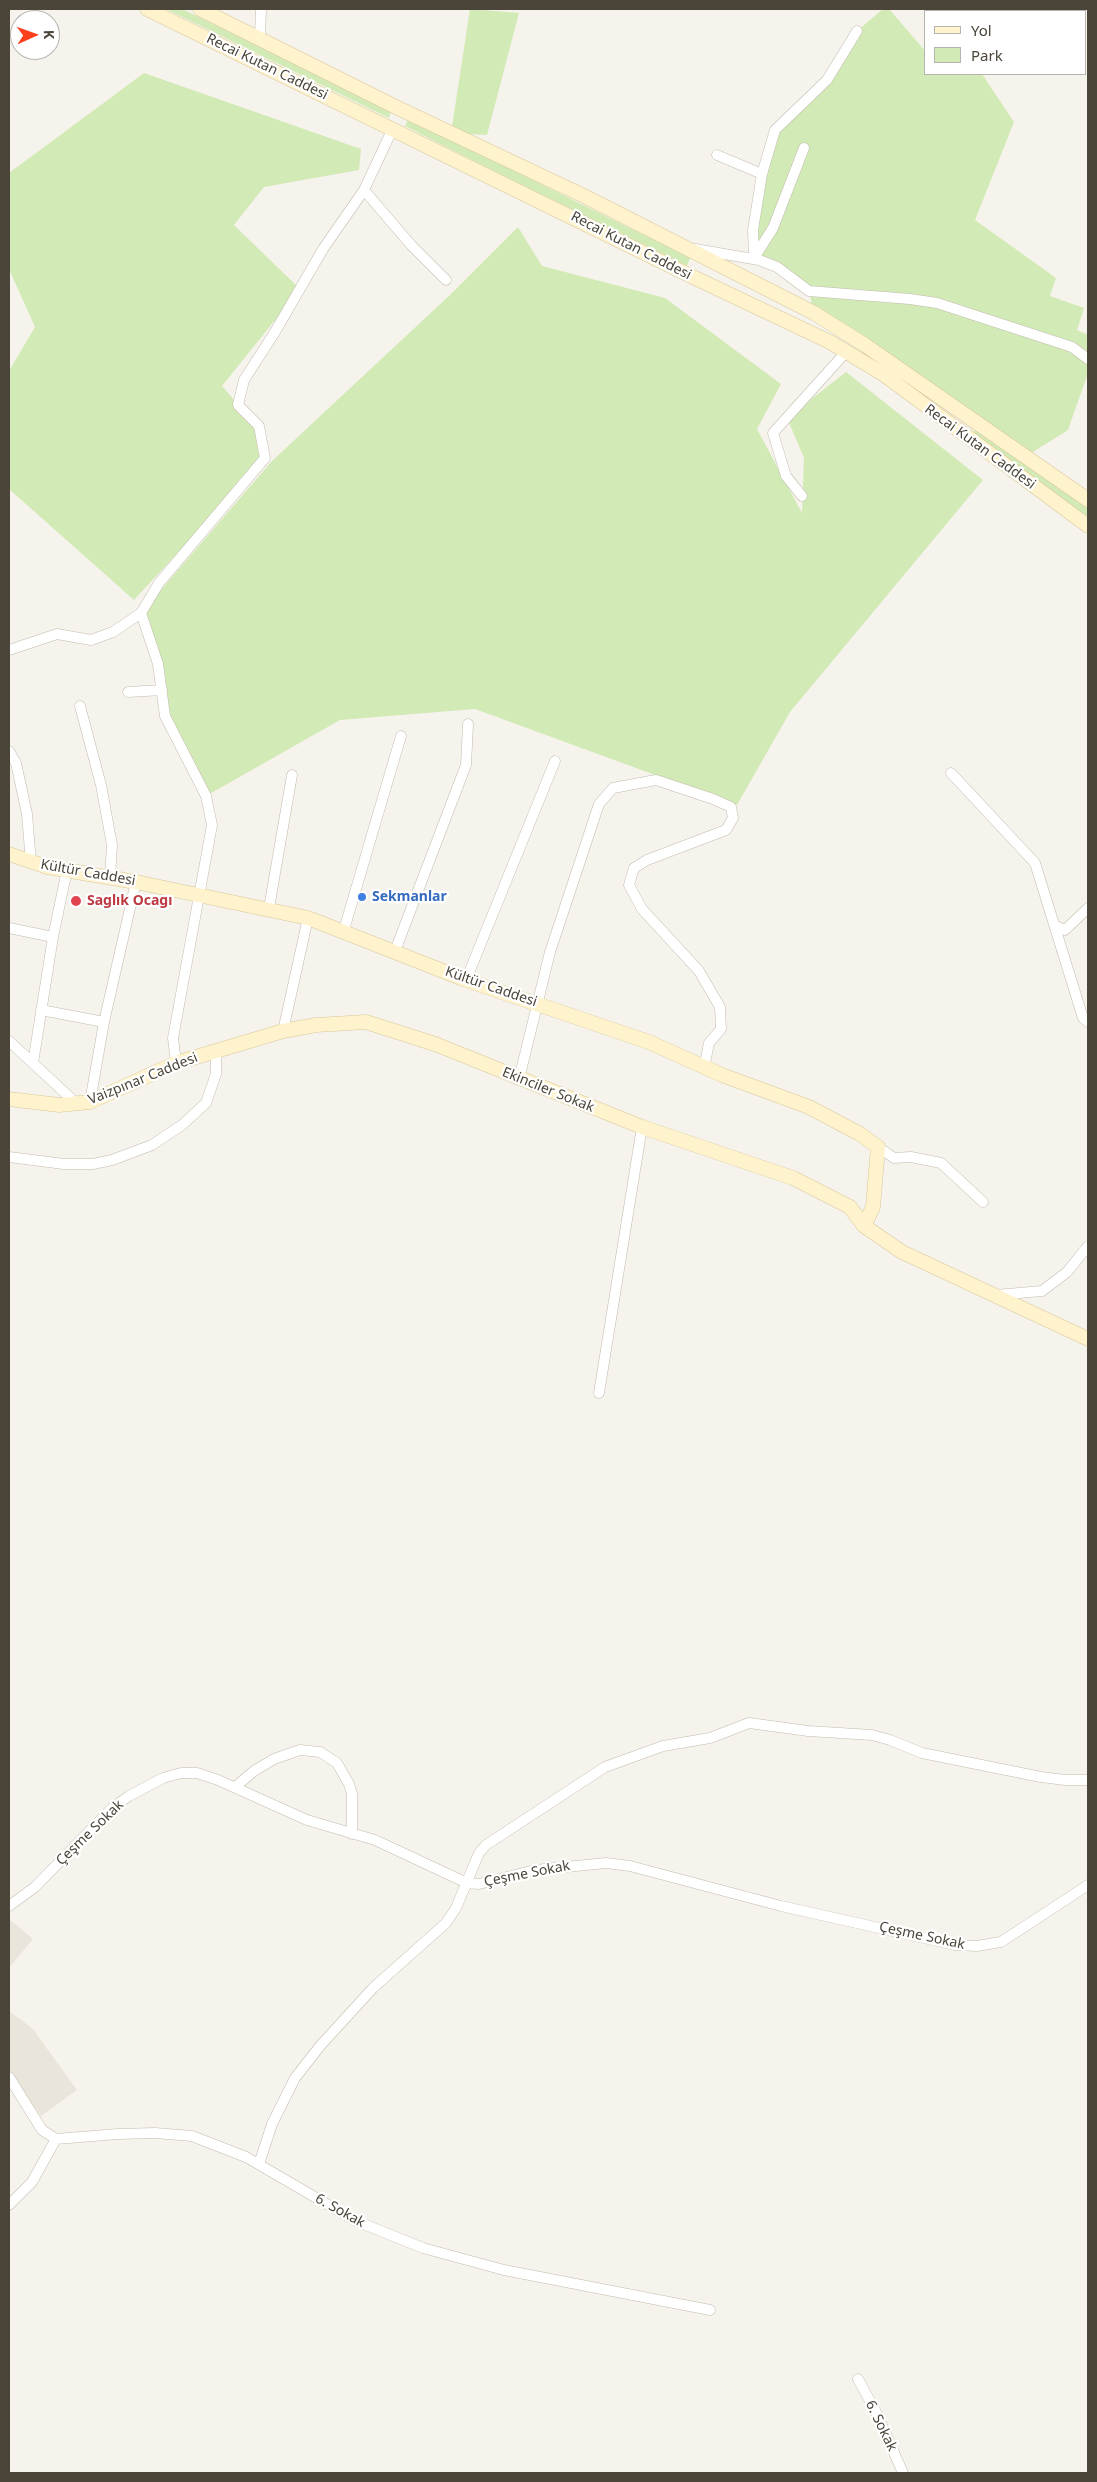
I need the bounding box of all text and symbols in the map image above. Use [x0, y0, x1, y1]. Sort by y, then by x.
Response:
north arrow [10, 10, 60, 60]
legend [924, 10, 1087, 75]
text: Yol [971, 20, 992, 40]
text: K [40, 30, 59, 39]
street label: Recai Kutan Caddesi [204, 30, 330, 104]
text: Park [971, 45, 1003, 65]
street label: Recai Kutan Caddesi [568, 208, 694, 284]
street label: Recai Kutan Caddesi [921, 401, 1039, 493]
street label: Kültür Caddesi [39, 856, 137, 890]
place label: Sekmanlar [372, 889, 447, 905]
marker: Sekmanlar [356, 891, 368, 903]
place label: Saglık Ocagı [87, 893, 172, 909]
marker: Saglık Ocagı [69, 894, 83, 908]
street label: Kültür Caddesi [443, 963, 539, 1011]
street label: Vaizpınar Caddesi [86, 1049, 200, 1109]
street label: Ekinciler Sokak [500, 1064, 596, 1116]
street label: Çeşme Sokak [53, 1797, 127, 1869]
street label: Çeşme Sokak [483, 1857, 571, 1891]
street label: Çeşme Sokak [878, 1919, 966, 1953]
street label: 6. Sokak [312, 2190, 368, 2232]
street label: 6. Sokak [862, 2398, 900, 2454]

